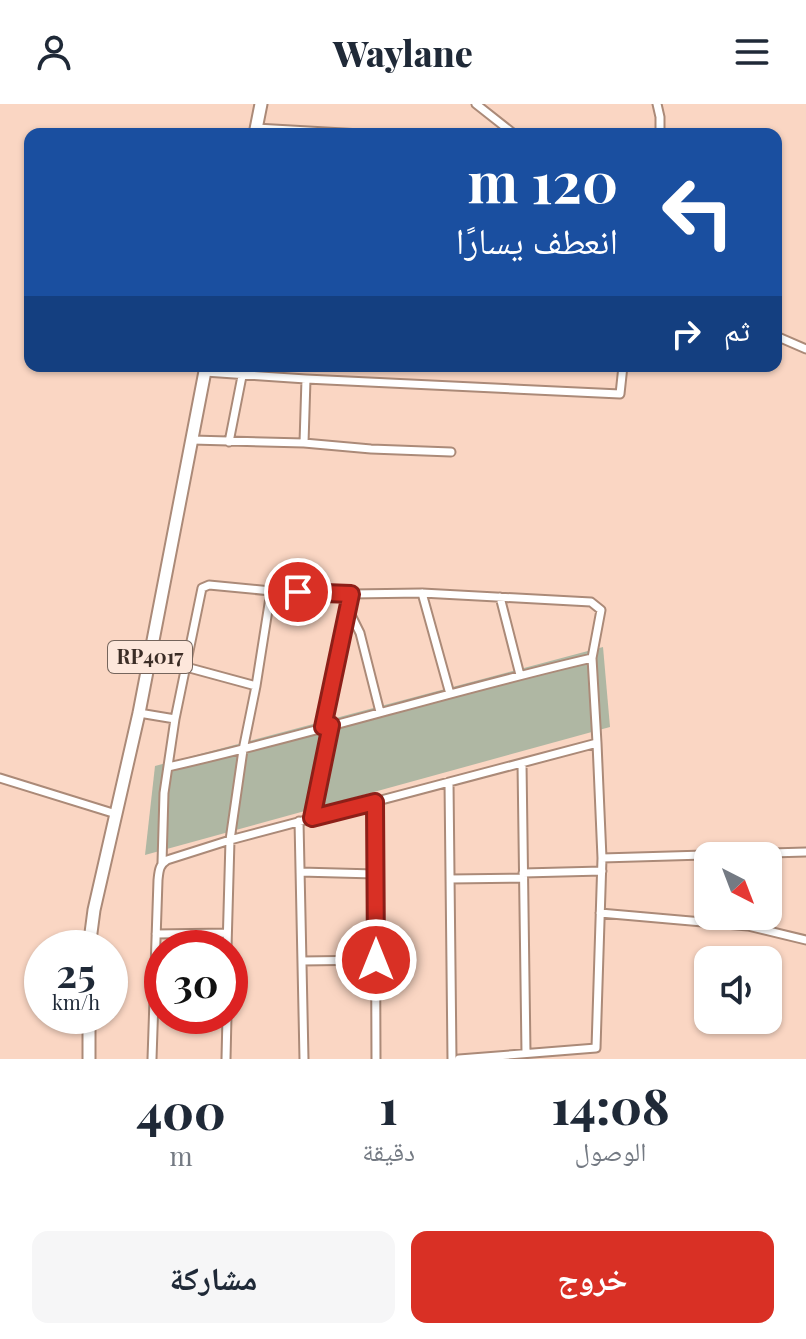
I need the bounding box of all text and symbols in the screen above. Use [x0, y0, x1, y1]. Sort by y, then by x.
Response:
text: Waylane [333, 28, 473, 76]
icon: person [32, 30, 76, 74]
icon: menu [730, 30, 774, 74]
text: 120 m [467, 143, 618, 218]
icon: left [646, 160, 750, 264]
text: انعطف يسارًا [456, 215, 618, 263]
text: ثم [724, 309, 750, 349]
icon: right [664, 312, 708, 356]
pin [264, 558, 332, 626]
icon: arrive [276, 570, 320, 614]
road number: RP4017 [108, 641, 192, 673]
north arrow [694, 842, 782, 930]
map controls [694, 842, 782, 1034]
position arrow [334, 918, 418, 1002]
speed limit sign: 30 [144, 930, 248, 1034]
text: 25 [56, 945, 96, 998]
button: sound [694, 946, 782, 1034]
text: km/h [52, 988, 100, 1015]
text: 1 [379, 1073, 398, 1137]
text: 14:08 [552, 1073, 670, 1137]
text: 400 [137, 1078, 226, 1142]
text: دقيقة [362, 1133, 415, 1168]
text: الوصول [575, 1133, 647, 1168]
text: m [170, 1138, 193, 1173]
button: مشاركة [32, 1231, 395, 1323]
button: خروج [411, 1231, 774, 1323]

